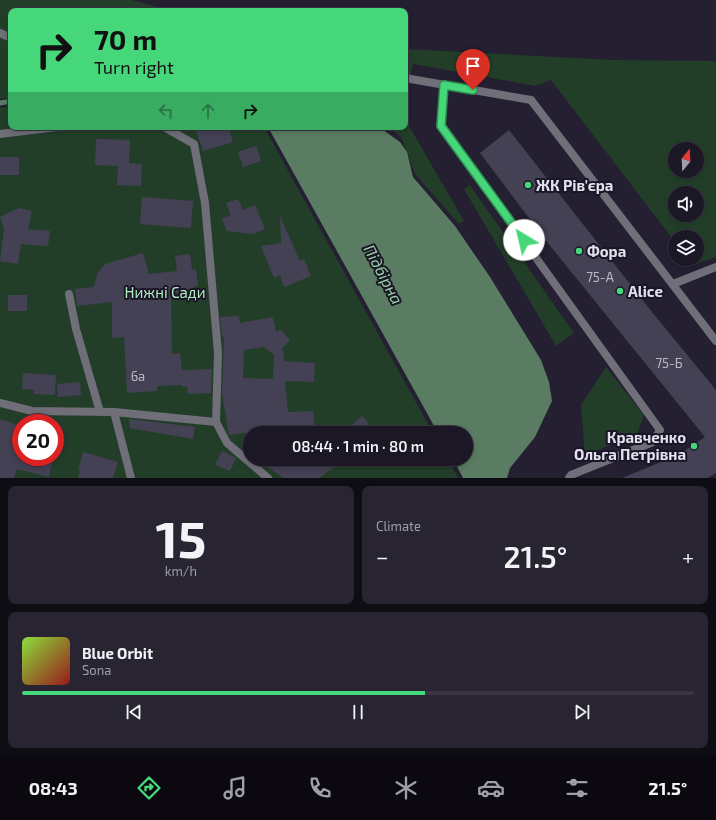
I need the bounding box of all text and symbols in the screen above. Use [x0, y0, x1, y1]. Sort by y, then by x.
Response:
text: 70 m [94, 22, 157, 56]
icon: right [28, 24, 80, 76]
pin [456, 49, 490, 90]
icon: arrive [462, 55, 484, 77]
text: Turn right [94, 56, 174, 78]
icon: left [155, 100, 177, 122]
icon: ahead [197, 100, 219, 122]
icon: right [239, 100, 261, 122]
north arrow [668, 142, 704, 178]
map controls [668, 142, 704, 266]
place label: ЖК Рів'єра [536, 176, 613, 194]
marker: ЖК Рів'єра [523, 180, 533, 190]
button: sound [668, 186, 704, 222]
position arrow [503, 219, 545, 261]
button: layers [668, 230, 704, 266]
water label: Підбірна [360, 241, 408, 307]
place label: Фора [587, 242, 626, 260]
marker: Фора [574, 246, 584, 256]
house number: 75-А [586, 269, 614, 285]
place label: Alice [628, 282, 663, 300]
park label: Нижні Сади [125, 283, 205, 301]
marker: Alice [615, 286, 625, 296]
house number: 75-Б [655, 355, 683, 371]
house number: 6а [131, 368, 145, 384]
speed limit sign: 20 [12, 414, 64, 466]
place label: Кравченко Ольга Петрівна [574, 428, 686, 463]
text: 08:44 · 1 min · 80 m [292, 437, 424, 455]
marker: Кравченко Ольга Петрівна [689, 441, 699, 451]
text: 15 [155, 506, 207, 568]
text: Climate [376, 518, 421, 534]
text: 21.5° [503, 538, 567, 574]
text: − [376, 543, 389, 569]
text: + [682, 543, 694, 569]
text: km/h [165, 563, 197, 579]
text: Blue Orbit [82, 644, 153, 662]
text: Sona [82, 662, 111, 678]
icon: previous [123, 701, 145, 723]
icon: pause [347, 701, 369, 723]
icon: next [571, 701, 593, 723]
icon: directions [135, 774, 163, 802]
icon: music [221, 774, 249, 802]
icon: phone [306, 774, 334, 802]
icon: climate [392, 774, 420, 802]
icon: car [477, 774, 505, 802]
icon: filters [563, 774, 591, 802]
text: 08:43 [29, 777, 78, 799]
text: 21.5° [648, 777, 687, 799]

